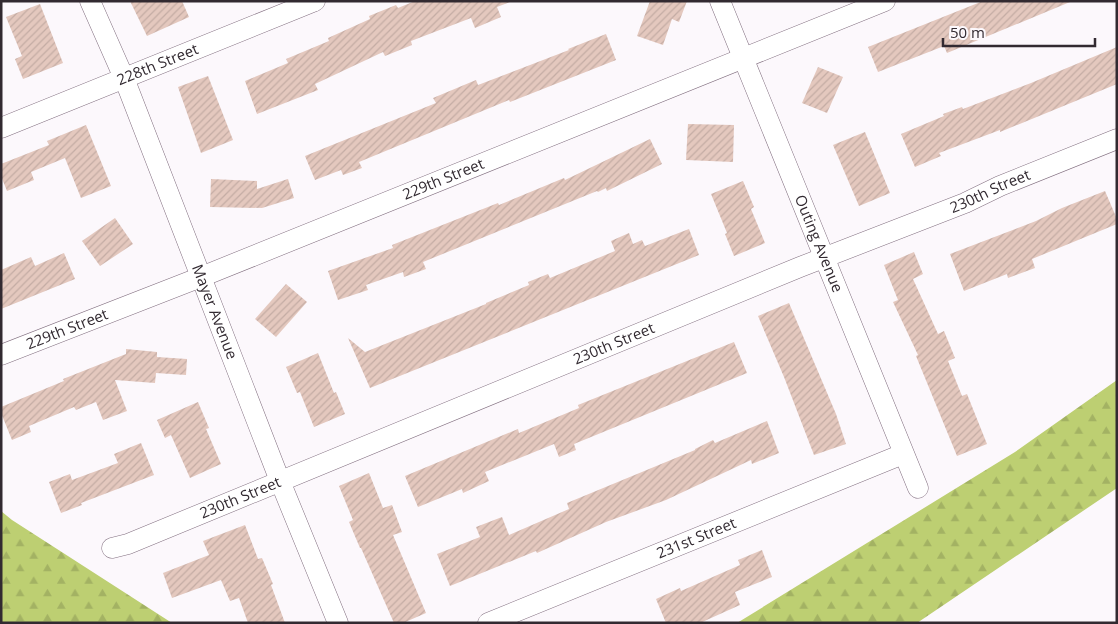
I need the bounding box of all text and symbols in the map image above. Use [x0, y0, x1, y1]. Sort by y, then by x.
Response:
scale bar [943, 15, 1096, 47]
text: 50 m [950, 22, 985, 42]
street label: 228th Street [114, 38, 201, 89]
street label: 229th Street [399, 153, 487, 204]
street label: 230th Street [947, 164, 1033, 217]
street label: Outing Avenue [791, 192, 848, 295]
street label: Mayer Avenue [188, 261, 243, 362]
street label: 229th Street [23, 303, 111, 353]
street label: 230th Street [570, 317, 657, 368]
street label: 230th Street [196, 471, 284, 522]
street label: 231st Street [653, 512, 739, 562]

